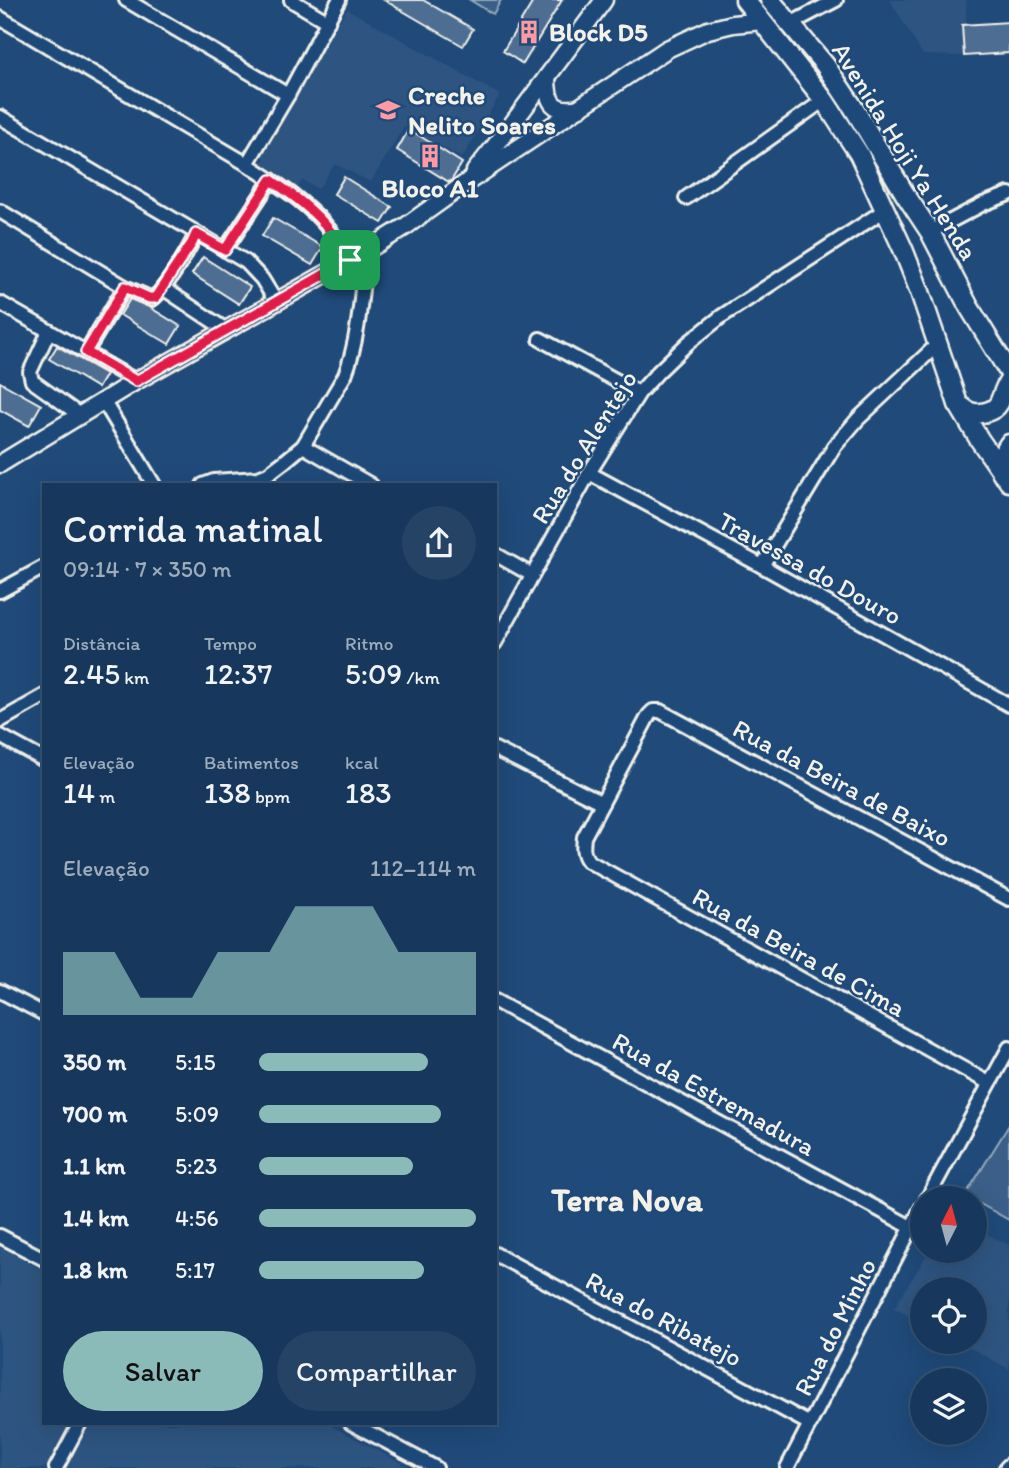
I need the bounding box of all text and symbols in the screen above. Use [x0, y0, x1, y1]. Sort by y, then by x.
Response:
place label: Block D5 [549, 16, 648, 48]
building icon: Block D5 [515, 18, 543, 46]
street label: Avenida Hoji Ya Henda [825, 36, 985, 266]
place label: Creche Nelito Soares [408, 79, 556, 141]
school or university icon: Creche Nelito Soares [374, 96, 402, 124]
building icon: Bloco A1 [416, 142, 444, 170]
place label: Bloco A1 [381, 172, 479, 204]
pin [320, 230, 380, 290]
icon: arrive [331, 241, 369, 279]
street label: Rua do Alentejo [524, 364, 644, 530]
street label: Travessa do Douro [713, 504, 907, 632]
text: Corrida matinal [63, 506, 323, 552]
button: share [402, 506, 476, 580]
text: 09:14 · 7 × 350 m [63, 555, 232, 583]
text: Distância [63, 632, 140, 655]
text: Tempo [204, 632, 257, 655]
text: Ritmo [345, 632, 393, 655]
text: 2.45 [63, 655, 120, 692]
text: 12:37 [204, 655, 272, 692]
text: 5:09 [345, 655, 402, 692]
text: km [120, 666, 149, 689]
text: /km [402, 666, 440, 689]
street label: Rua da Beira de Baixo [728, 712, 956, 854]
text: Elevação [63, 751, 135, 774]
text: Batimentos [204, 751, 299, 774]
text: kcal [345, 751, 379, 774]
text: 14 [63, 774, 95, 811]
text: 138 [204, 774, 251, 811]
text: 183 [345, 774, 392, 811]
text: m [95, 785, 115, 808]
text: bpm [251, 785, 290, 808]
text: Elevação [63, 854, 150, 882]
text: 112–114 m [370, 854, 476, 882]
street label: Rua da Beira de Cima [687, 880, 912, 1024]
street label: Rua da Estremadura [607, 1025, 821, 1163]
text: 350 m [63, 1048, 126, 1076]
text: 5:15 [175, 1048, 215, 1076]
text: 700 m [63, 1100, 127, 1128]
text: 5:09 [175, 1100, 219, 1128]
text: 1.1 km [63, 1152, 126, 1180]
text: 5:23 [175, 1152, 217, 1180]
district label: Terra Nova [550, 1180, 704, 1219]
north arrow [910, 1186, 987, 1264]
map controls [910, 1186, 987, 1445]
text: 1.4 km [63, 1204, 129, 1232]
text: 4:56 [175, 1204, 219, 1232]
street label: Rua do Minho [787, 1253, 883, 1401]
text: 1.8 km [63, 1256, 128, 1284]
text: 5:17 [175, 1256, 215, 1284]
street label: Rua do Ribatejo [580, 1264, 748, 1374]
button: locate [910, 1277, 987, 1354]
button: Salvar [63, 1331, 263, 1411]
button: Compartilhar [277, 1331, 476, 1411]
button: layers [910, 1368, 987, 1445]

